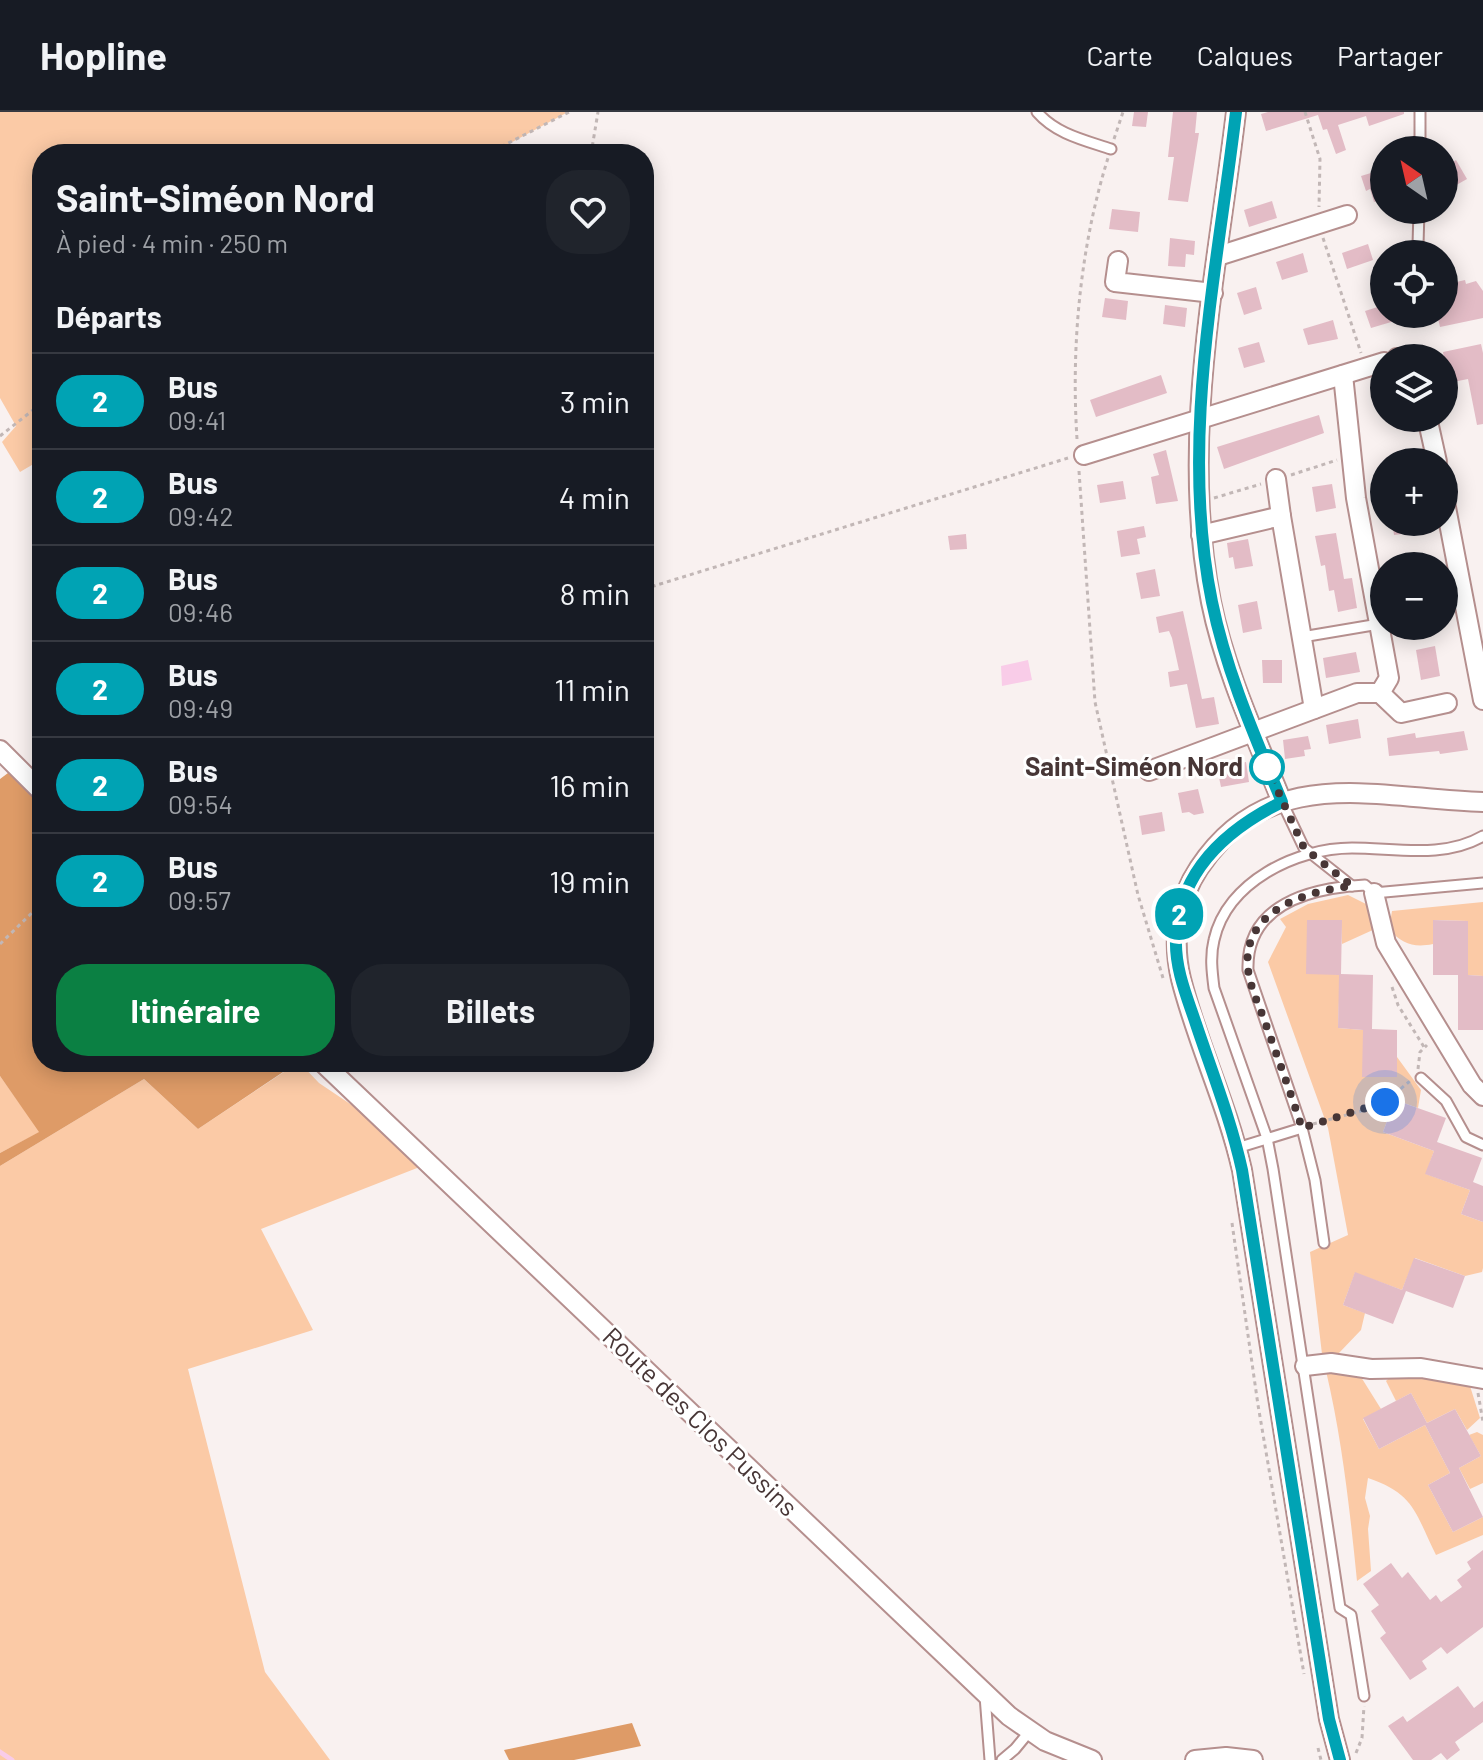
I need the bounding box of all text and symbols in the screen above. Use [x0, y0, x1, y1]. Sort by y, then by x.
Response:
text: Hopline [40, 32, 167, 78]
text: Carte [1086, 38, 1153, 72]
text: Calques [1197, 38, 1293, 72]
text: Partager [1337, 38, 1443, 72]
north arrow [1370, 136, 1458, 224]
map controls [1370, 136, 1458, 640]
button: heart [546, 170, 630, 254]
text: Saint-Siméon Nord [56, 174, 375, 220]
text: À pied · 4 min · 250 m [56, 227, 288, 258]
button: locate [1370, 240, 1458, 328]
text: Départs [56, 298, 162, 334]
button: layers [1370, 344, 1458, 432]
text: Bus [168, 368, 218, 404]
text: 3 min [560, 383, 630, 419]
text: 2 [92, 384, 108, 418]
text: 09:41 [168, 404, 226, 435]
button: + [1370, 448, 1458, 536]
text: Bus [168, 464, 218, 500]
text: 4 min [559, 479, 630, 515]
text: 2 [92, 480, 108, 514]
text: 09:42 [168, 500, 233, 531]
button: − [1370, 552, 1458, 640]
text: Bus [168, 560, 218, 596]
text: 8 min [560, 575, 630, 611]
text: 2 [92, 576, 108, 610]
text: 09:46 [168, 596, 233, 627]
text: Bus [168, 656, 218, 692]
text: 11 min [554, 671, 630, 707]
text: 2 [92, 672, 108, 706]
text: 09:49 [168, 692, 233, 723]
place label: Saint-Siméon Nord [1025, 750, 1243, 781]
marker: Saint-Siméon Nord [1250, 750, 1284, 784]
text: Bus [168, 752, 218, 788]
text: 16 min [549, 767, 630, 803]
text: 2 [92, 768, 108, 802]
text: 09:54 [168, 788, 233, 819]
text: Bus [168, 848, 218, 884]
text: 19 min [549, 863, 630, 899]
text: 2 [92, 864, 108, 898]
text: 09:57 [168, 884, 231, 915]
line badge: 2 [1153, 888, 1205, 940]
text: 2 [1171, 897, 1187, 931]
button: Itinéraire [56, 964, 335, 1056]
button: Billets [351, 964, 630, 1056]
your location [1365, 1082, 1405, 1122]
street label: Route des Clos Pussins [597, 1320, 805, 1522]

